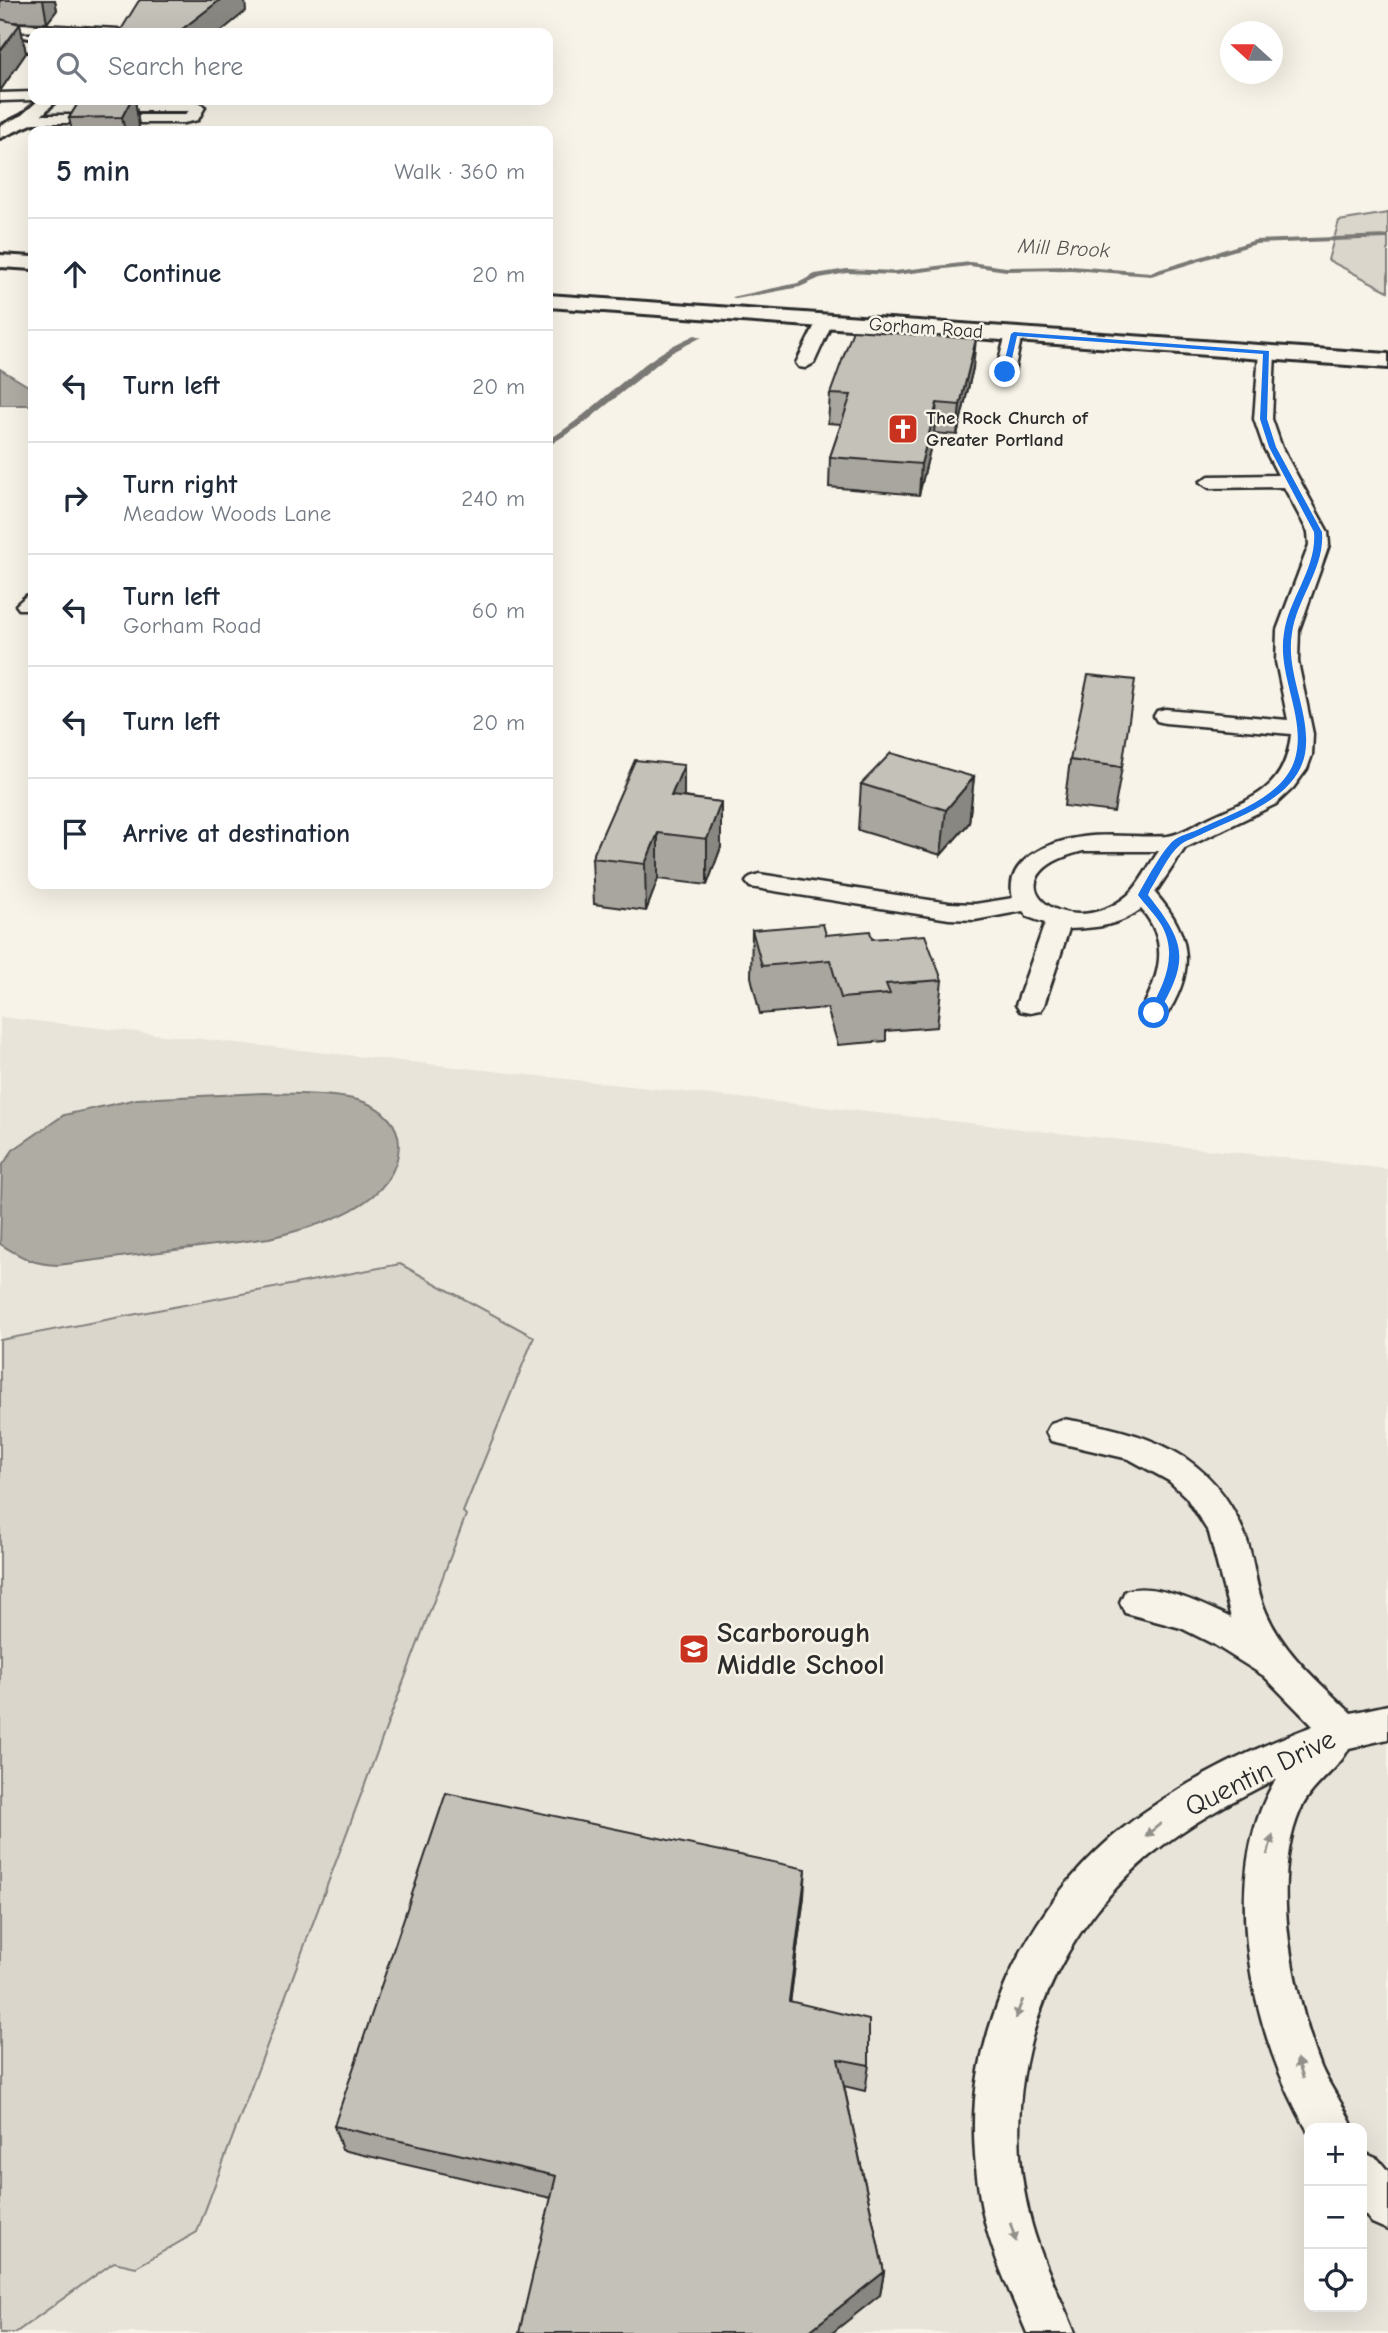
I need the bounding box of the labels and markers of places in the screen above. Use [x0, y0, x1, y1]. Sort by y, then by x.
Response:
place label: The Rock Church of Greater Portland [926, 407, 1089, 451]
church icon: The Rock Church of Greater Portland [886, 412, 920, 446]
place label: Scarborough Middle School [717, 1617, 885, 1681]
school or university icon: Scarborough Middle School [677, 1632, 711, 1666]

